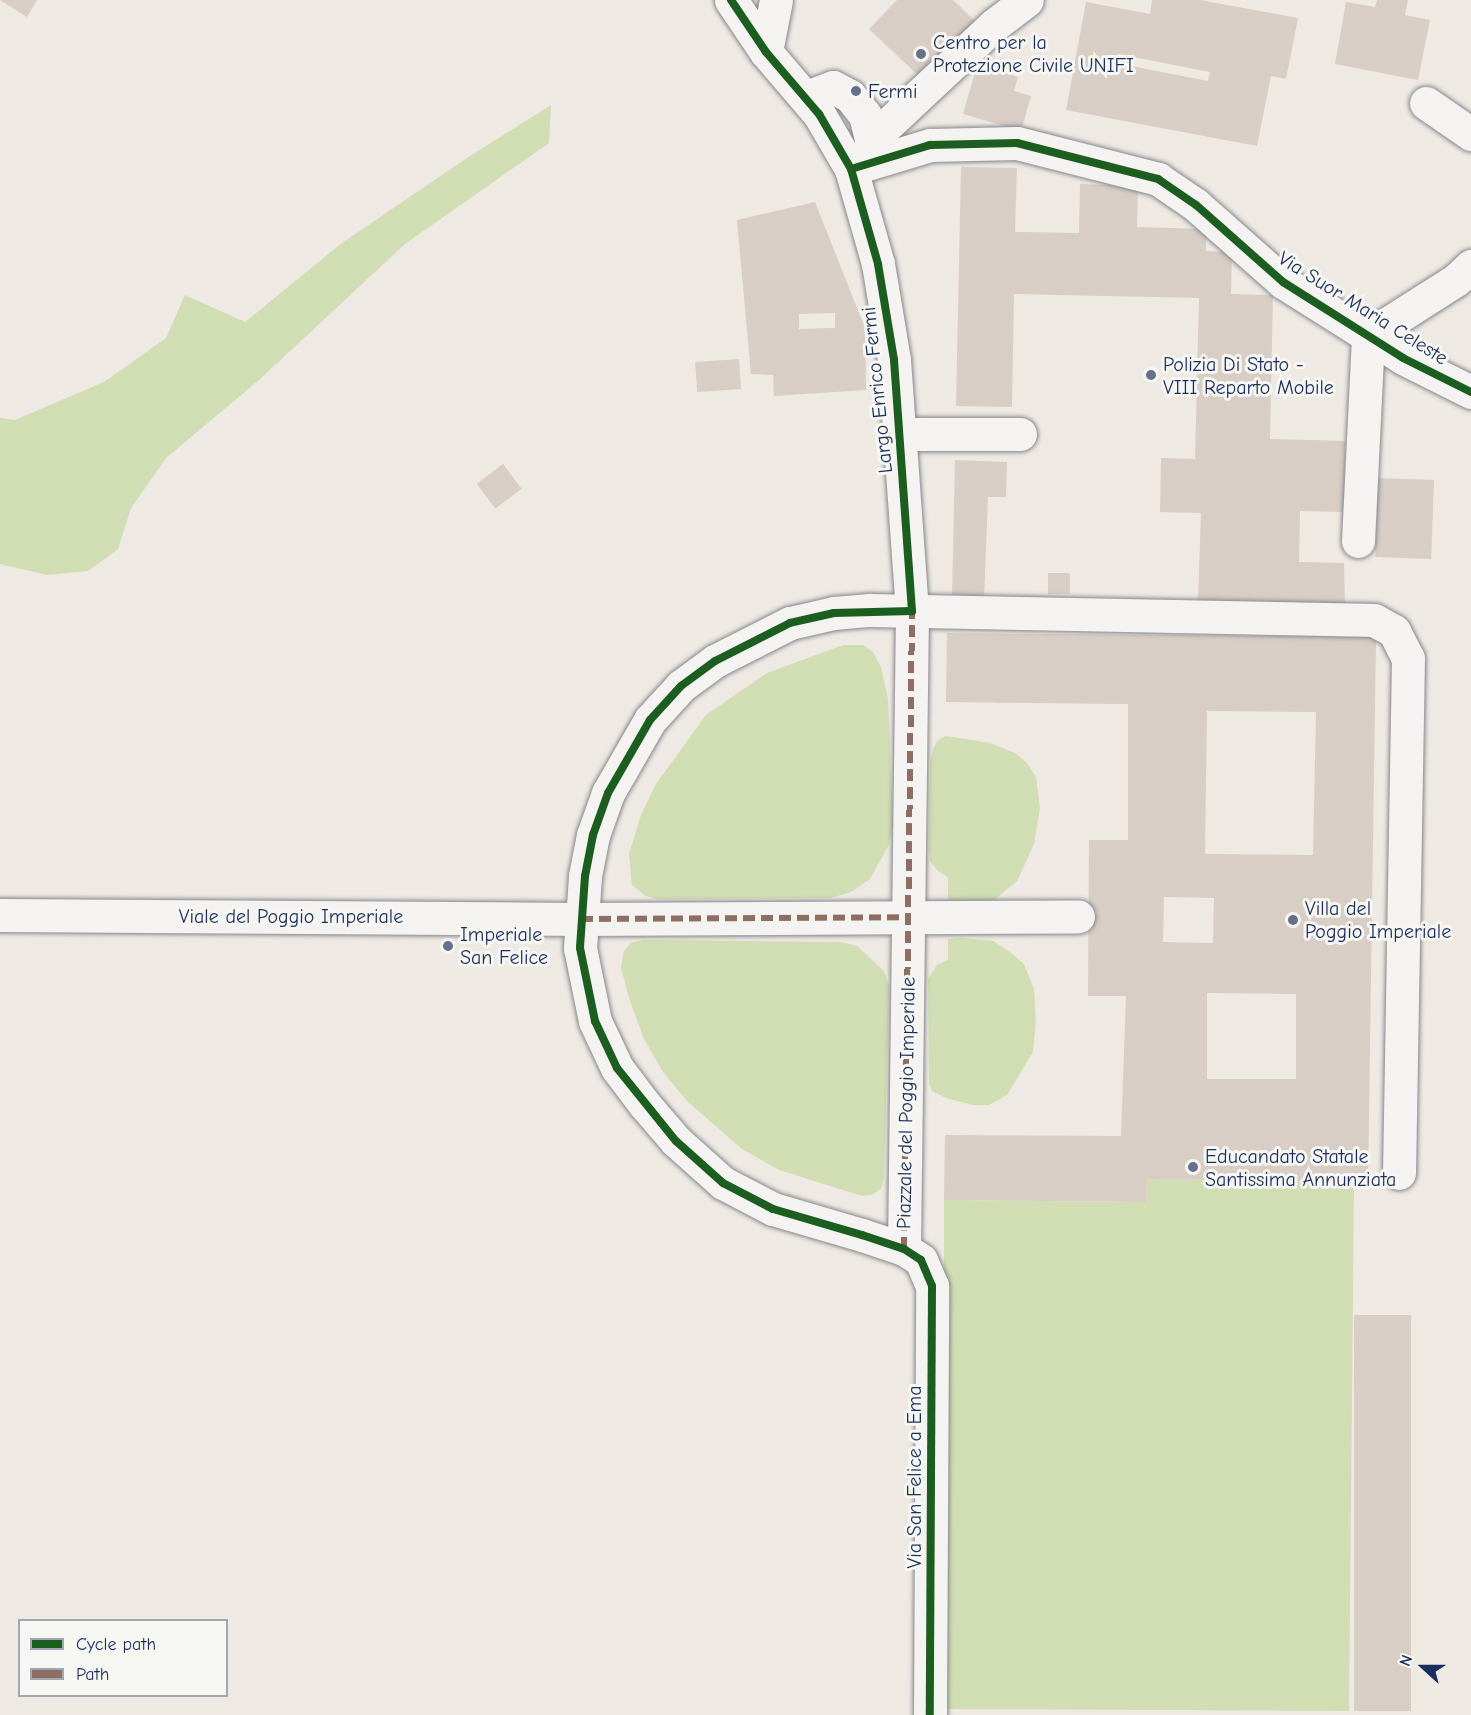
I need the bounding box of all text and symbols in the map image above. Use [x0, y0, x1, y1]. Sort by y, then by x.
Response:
place label: Centro per la Protezione Civile UNIFI [933, 30, 1134, 77]
marker: Centro per la Protezione Civile UNIFI [914, 47, 928, 61]
place label: Fermi [868, 79, 917, 103]
marker: Fermi [849, 84, 863, 98]
street label: Via Suor Maria Celeste [1274, 246, 1452, 370]
street label: Largo Enrico Fermi [856, 306, 898, 474]
place label: Polizia Di Stato - VIII Reparto Mobile [1163, 352, 1334, 399]
marker: Polizia Di Stato - VIII Reparto Mobile [1144, 368, 1158, 382]
place label: Villa del Poggio Imperiale [1305, 897, 1451, 944]
street label: Viale del Poggio Imperiale [179, 904, 403, 928]
marker: Villa del Poggio Imperiale [1286, 913, 1300, 927]
place label: Imperiale San Felice [460, 922, 548, 969]
marker: Imperiale San Felice [441, 939, 455, 953]
street label: Piazzale del Poggio Imperiale [892, 977, 920, 1229]
place label: Educandato Statale Santissima Annunziata [1205, 1144, 1396, 1191]
marker: Educandato Statale Santissima Annunziata [1186, 1160, 1200, 1174]
street label: Via San Felice a Ema [902, 1386, 926, 1568]
legend [18, 1619, 228, 1697]
text: Cycle path [76, 1634, 156, 1655]
north arrow [1393, 1637, 1453, 1697]
text: N [1396, 1652, 1416, 1669]
text: Path [76, 1664, 109, 1685]

